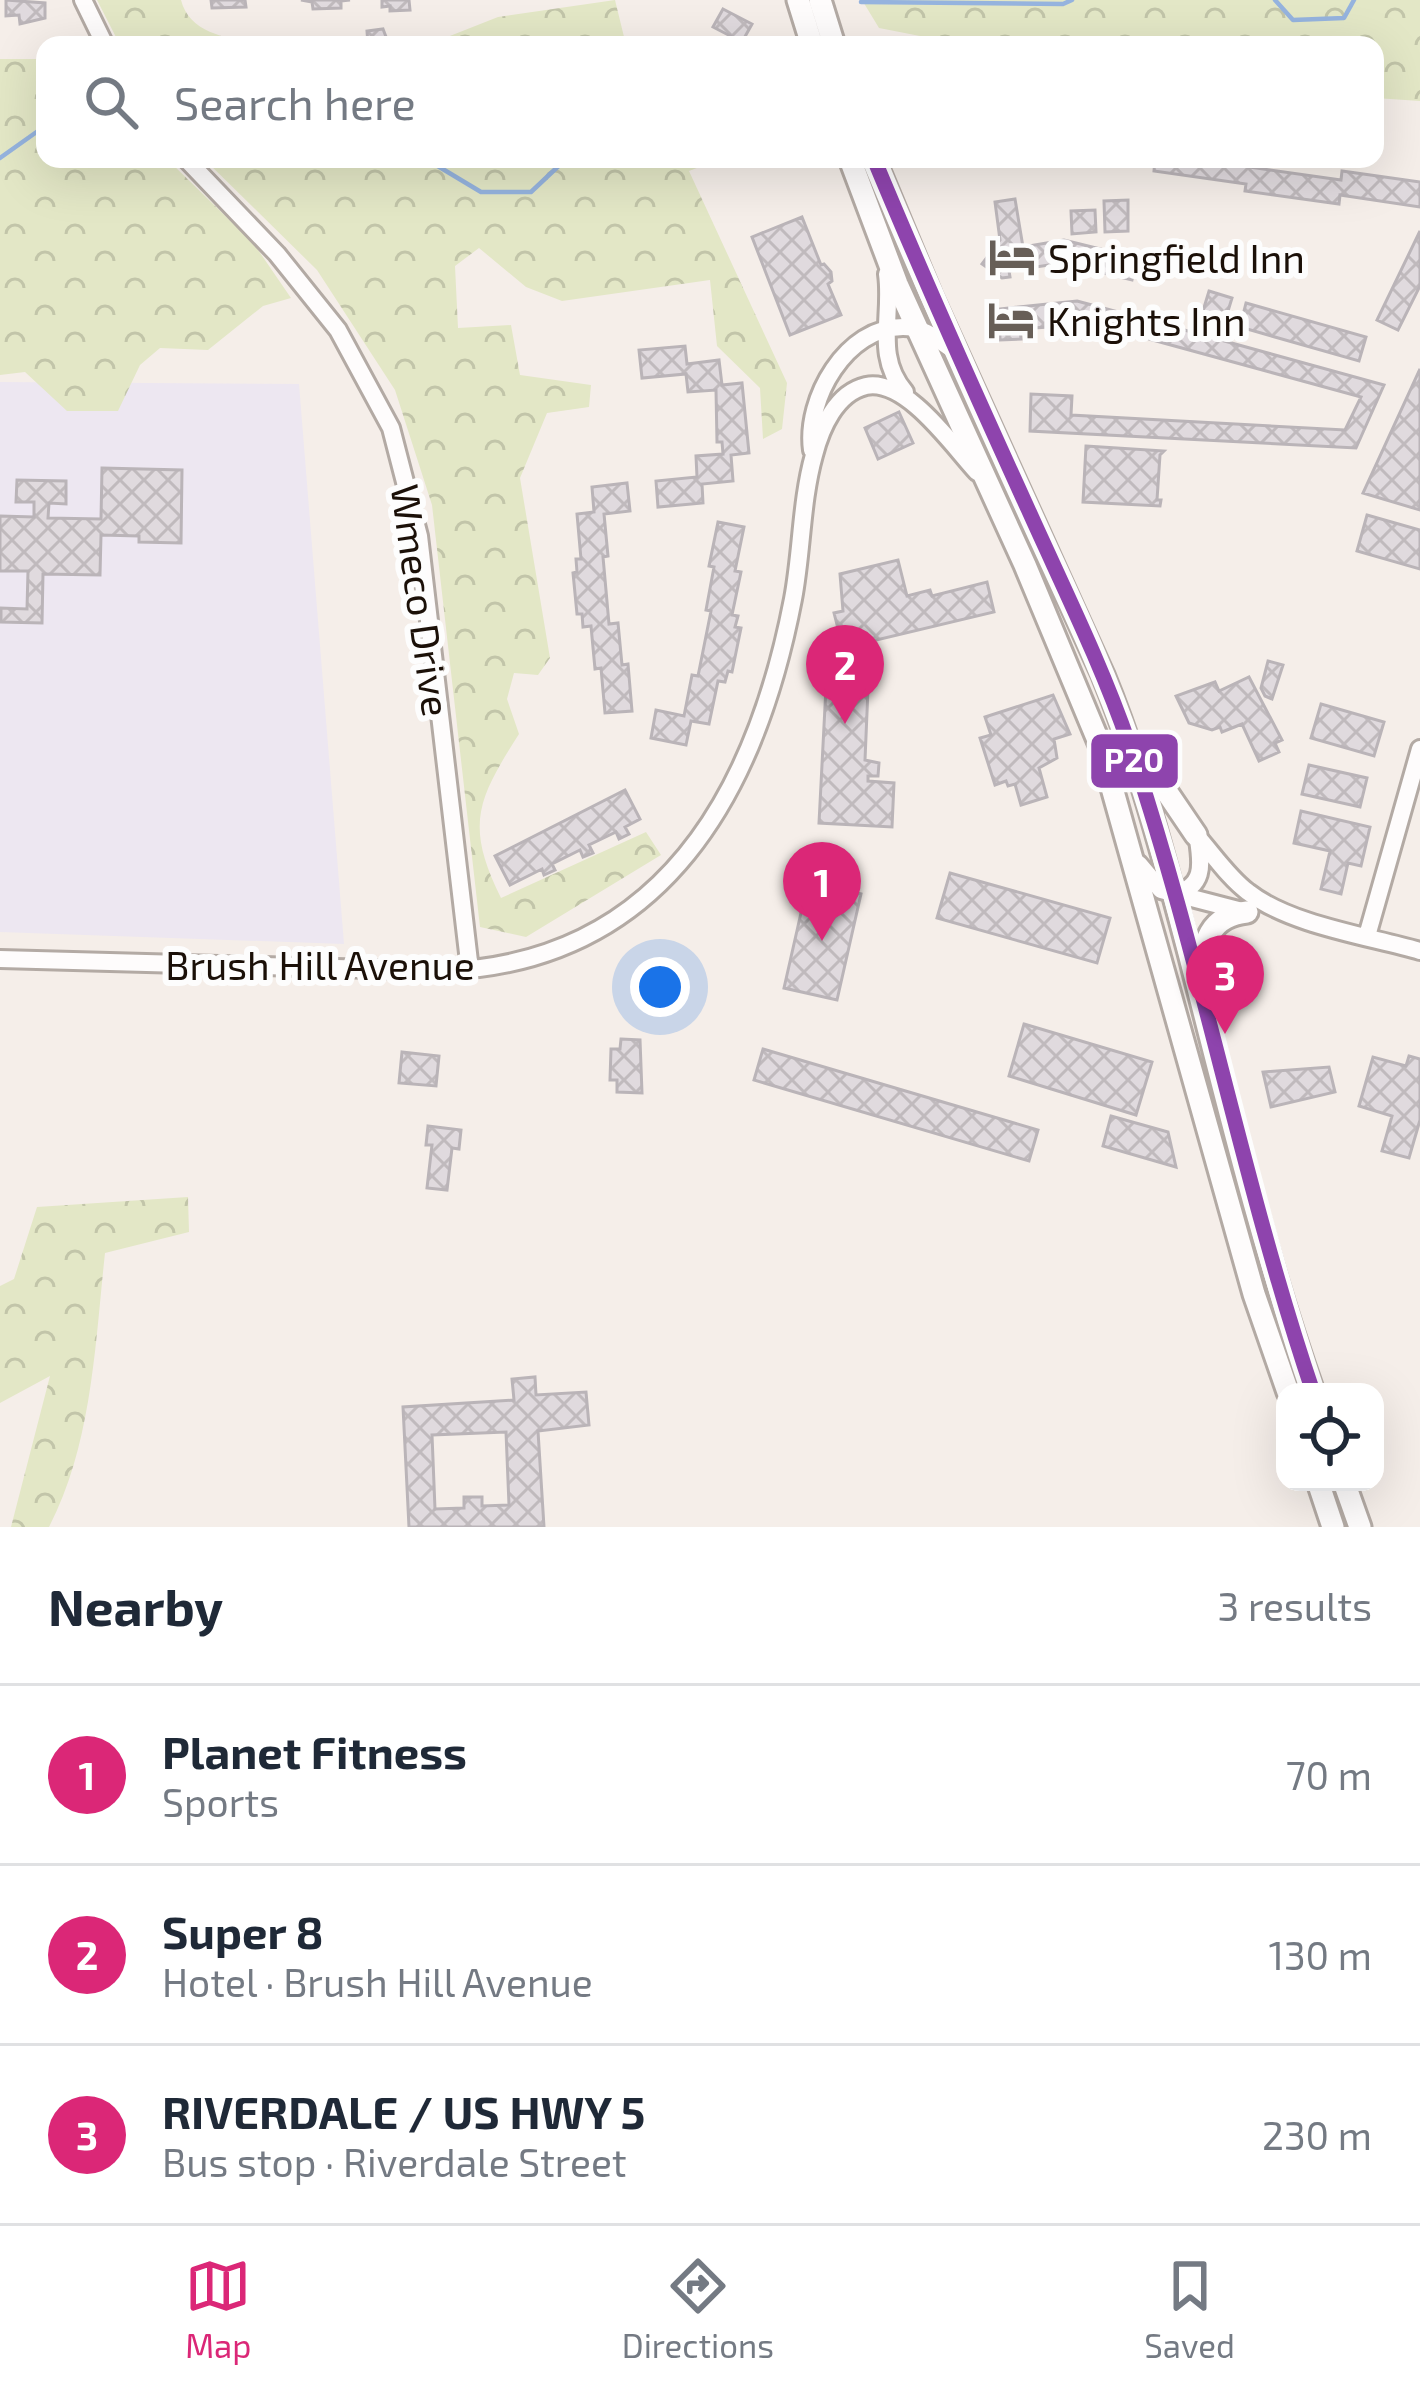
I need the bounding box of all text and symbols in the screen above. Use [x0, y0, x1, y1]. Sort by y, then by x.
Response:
search box [36, 36, 1384, 168]
icon: search [78, 69, 144, 135]
text: Search here [174, 75, 416, 129]
hotel icon: Springfield Inn [987, 232, 1037, 282]
place label: Springfield Inn [1048, 234, 1305, 281]
hotel icon: Knights Inn [986, 295, 1036, 345]
place label: Knights Inn [1047, 297, 1246, 344]
street label: Wmeco Drive [382, 481, 462, 719]
pin: 2 [806, 625, 884, 724]
line badge: P20 [1089, 732, 1180, 790]
text: P20 [1104, 739, 1164, 779]
pin: 1 [783, 842, 861, 941]
pin: 3 [1186, 935, 1264, 1034]
street label: Brush Hill Avenue [165, 941, 475, 988]
your location [630, 957, 690, 1017]
map controls [1276, 1383, 1384, 1491]
button: locate [1276, 1383, 1384, 1491]
text: Nearby [48, 1575, 223, 1636]
text: 3 results [1218, 1582, 1372, 1629]
text: Planet Fitness [162, 1724, 467, 1778]
text: 1 [79, 1751, 95, 1798]
text: 70 m [1286, 1751, 1372, 1798]
text: Sports [162, 1778, 279, 1825]
text: Super 8 [162, 1904, 324, 1958]
text: 2 [76, 1931, 98, 1978]
text: 130 m [1268, 1931, 1372, 1978]
text: Hotel · Brush Hill Avenue [162, 1958, 593, 2005]
text: RIVERDALE / US HWY 5 [162, 2084, 645, 2138]
text: 3 [76, 2111, 98, 2158]
text: 230 m [1262, 2111, 1372, 2158]
text: Bus stop · Riverdale Street [162, 2138, 627, 2185]
tab: Map [185, 2253, 251, 2365]
tab: Directions [622, 2253, 774, 2365]
tab: Saved [1144, 2253, 1235, 2365]

